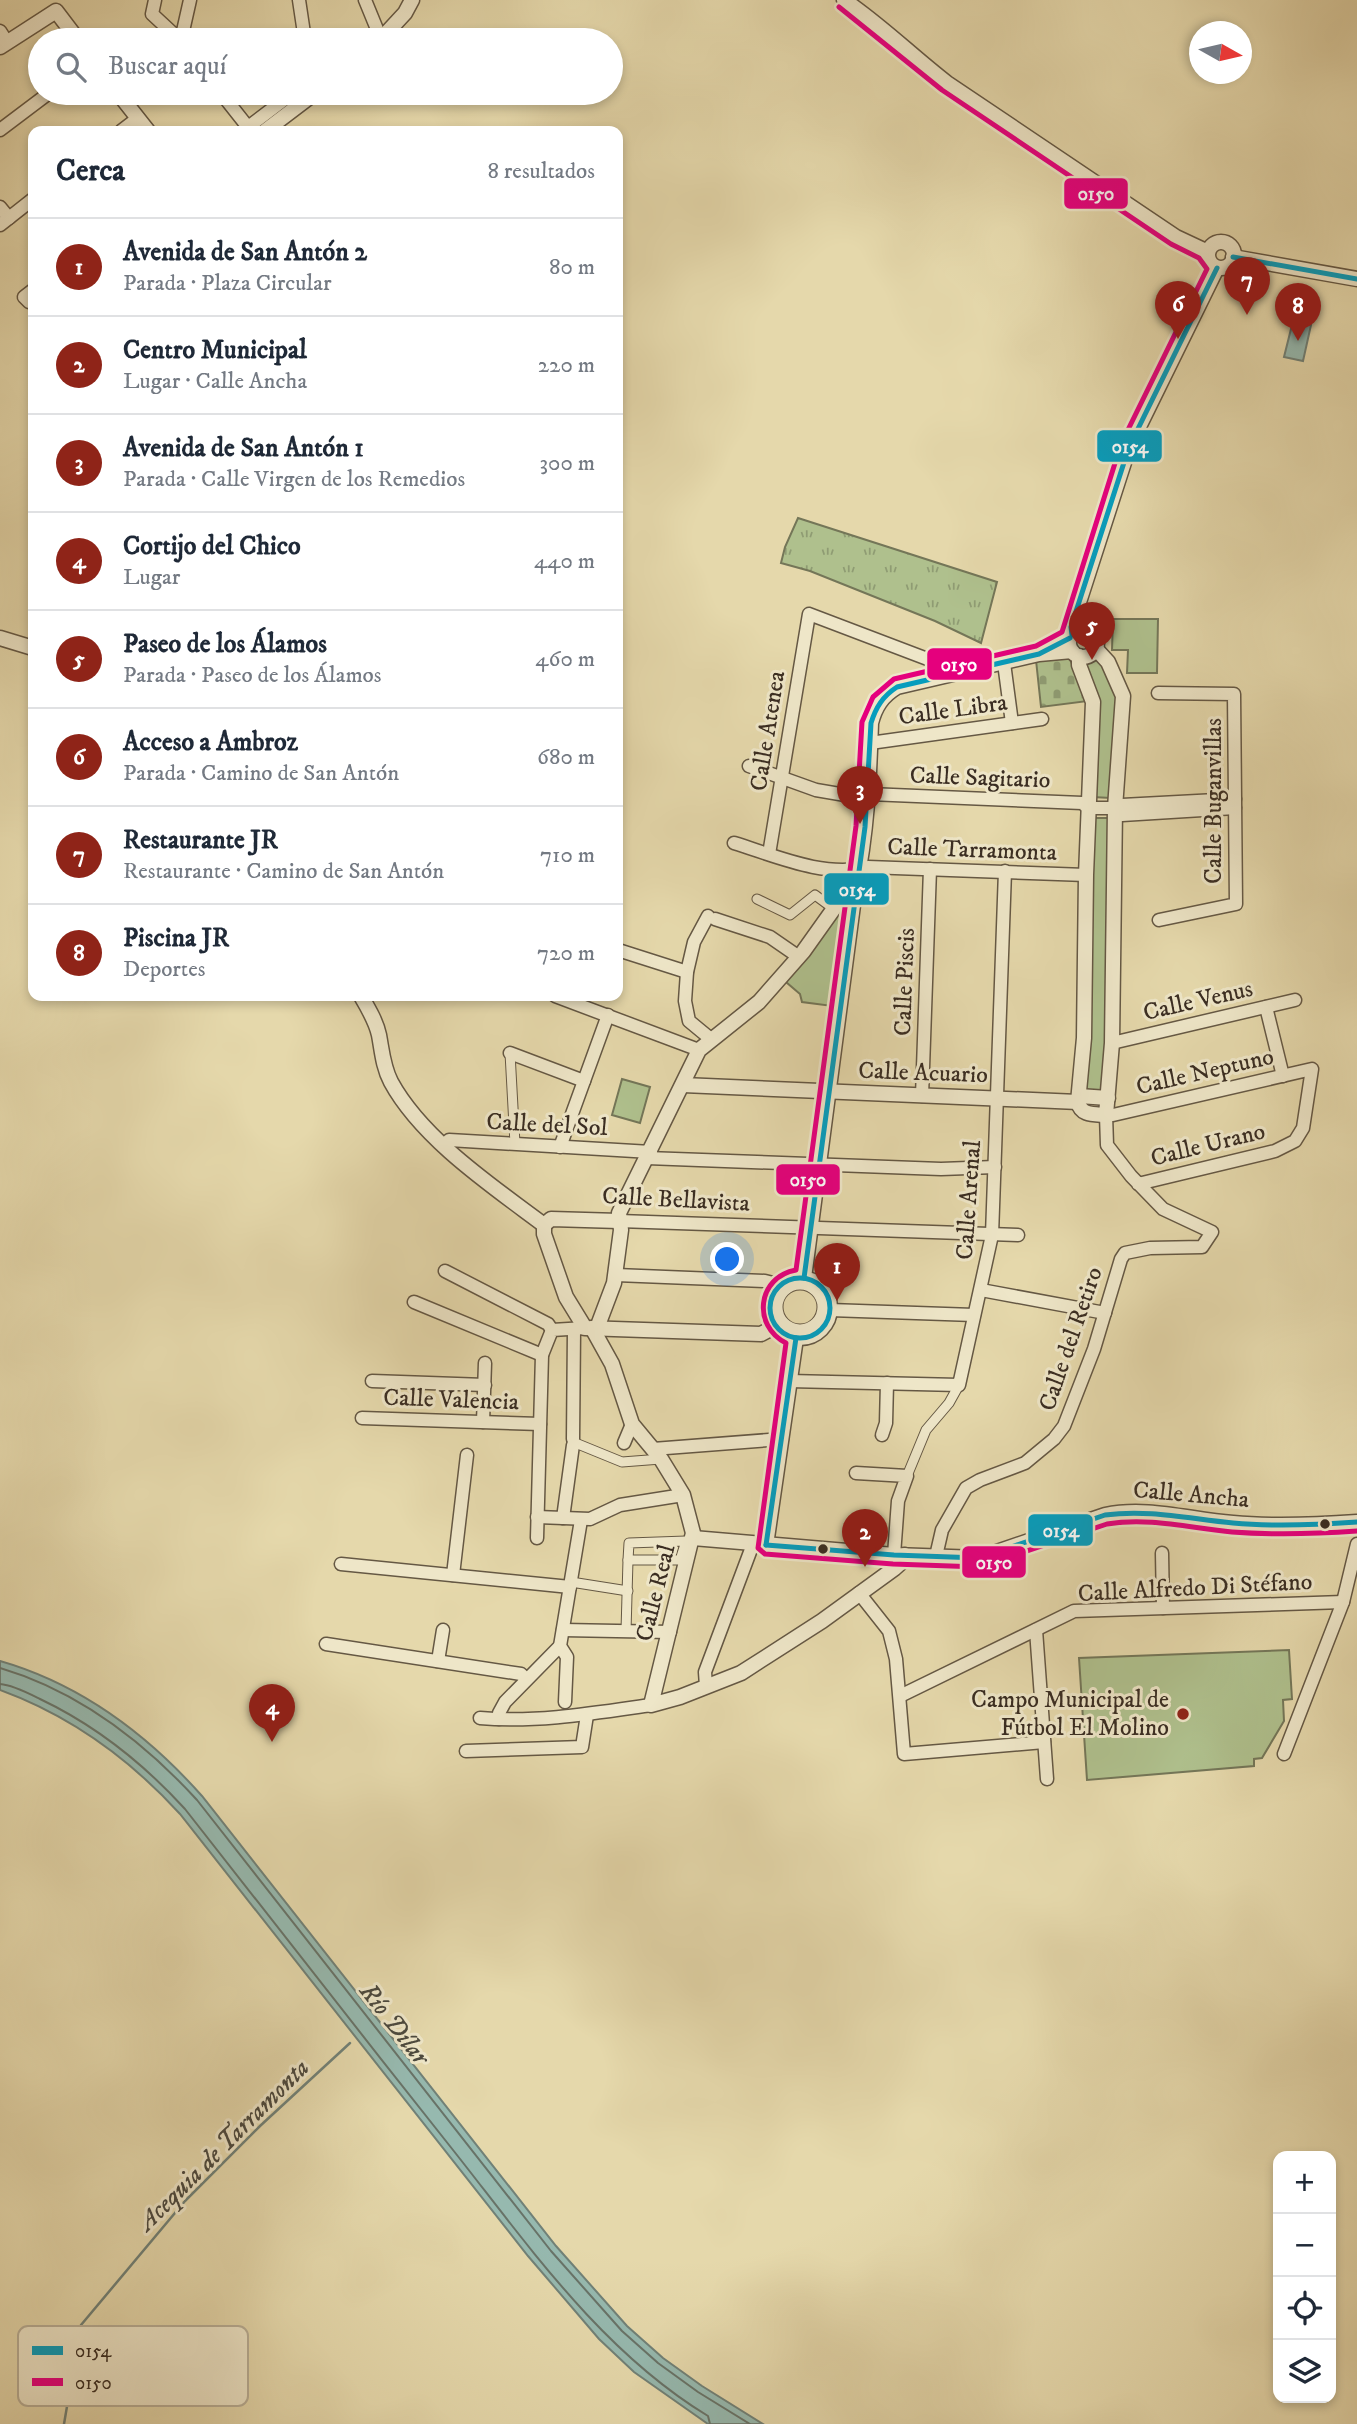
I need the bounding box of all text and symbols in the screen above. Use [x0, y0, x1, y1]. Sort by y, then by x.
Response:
north arrow [1189, 21, 1252, 84]
search box [28, 28, 623, 105]
icon: search [52, 48, 90, 86]
text: Buscar aquí [108, 50, 226, 83]
text: Cerca [56, 153, 125, 190]
text: 8 resultados [487, 157, 595, 186]
line badge: 0150 [1063, 177, 1129, 210]
text: 0150 [1078, 183, 1114, 206]
text: Avenida de San Antón 2 [123, 236, 367, 269]
text: 1 [75, 253, 83, 282]
text: 80 m [549, 253, 595, 282]
pin: 7 [1224, 257, 1270, 315]
text: Parada · Plaza Circular [123, 269, 332, 298]
pin: 6 [1155, 281, 1201, 339]
pin: 8 [1275, 283, 1321, 341]
text: Centro Municipal [123, 334, 307, 367]
text: 2 [73, 351, 85, 380]
text: 220 m [538, 351, 595, 380]
text: Lugar · Calle Ancha [123, 367, 307, 396]
line badge: 0154 [1096, 429, 1163, 463]
text: Avenida de San Antón 1 [123, 432, 364, 465]
text: 0154 [1112, 436, 1149, 459]
text: 3 [75, 449, 83, 478]
text: 300 m [539, 449, 595, 478]
text: Parada · Calle Virgen de los Remedios [123, 465, 465, 494]
text: Cortijo del Chico [123, 530, 301, 563]
text: 4 [72, 547, 86, 576]
text: 440 m [534, 547, 595, 576]
text: Lugar [123, 563, 180, 592]
pin: 5 [1069, 602, 1115, 660]
text: Paseo de los Álamos [123, 628, 327, 661]
text: 5 [73, 645, 85, 674]
text: 460 m [535, 645, 595, 674]
line badge: 0150 [926, 647, 993, 681]
text: 0150 [941, 654, 977, 677]
text: Parada · Paseo de los Álamos [123, 661, 382, 690]
street label: Calle Atenea [744, 668, 792, 793]
street label: Calle Libra [897, 687, 1010, 732]
street label: Calle Buganvillas [1199, 718, 1229, 884]
text: Acceso a Ambroz [123, 726, 298, 759]
text: 6 [73, 743, 85, 772]
text: 680 m [537, 743, 595, 772]
text: Parada · Camino de San Antón [123, 759, 399, 788]
street label: Calle Sagitario [909, 761, 1051, 795]
pin: 3 [837, 766, 883, 824]
text: Restaurante JR [123, 824, 278, 857]
street label: Calle Tarramonta [887, 832, 1058, 868]
text: 7 [73, 841, 85, 870]
text: 710 m [540, 841, 595, 870]
text: Restaurante · Camino de San Antón [123, 857, 444, 886]
line badge: 0154 [823, 872, 890, 906]
text: 0154 [839, 879, 876, 902]
text: Piscina JR [123, 922, 229, 955]
street label: Calle Piscis [888, 927, 922, 1037]
text: 8 [73, 939, 85, 968]
text: 720 m [537, 939, 595, 968]
text: Deportes [123, 955, 205, 984]
street label: Calle Venus [1140, 974, 1256, 1028]
street label: Calle Neptuno [1133, 1042, 1277, 1102]
street label: Calle Acuario [858, 1056, 988, 1090]
street label: Calle del Sol [486, 1107, 609, 1143]
street label: Calle Urano [1148, 1116, 1268, 1174]
street label: Calle Arenal [950, 1138, 988, 1261]
line badge: 0150 [775, 1163, 841, 1196]
text: 0150 [790, 1169, 826, 1192]
street label: Calle Bellavista [601, 1181, 751, 1219]
your location [710, 1242, 744, 1276]
pin: 1 [814, 1243, 860, 1301]
street label: Calle del Retiro [1032, 1263, 1110, 1415]
street label: Calle Valencia [383, 1383, 520, 1417]
street label: Calle Ancha [1132, 1475, 1251, 1515]
pin: 2 [842, 1509, 888, 1567]
line badge: 0154 [1027, 1513, 1094, 1547]
unlabelled marker [1318, 1517, 1332, 1531]
text: 0154 [1043, 1520, 1080, 1543]
street label: Calle Real [629, 1541, 683, 1645]
unlabelled marker [816, 1542, 830, 1556]
line badge: 0150 [961, 1545, 1027, 1579]
text: 0150 [976, 1552, 1012, 1575]
street label: Calle Alfredo Di Stéfano [1077, 1567, 1313, 1609]
pin: 4 [249, 1684, 295, 1742]
place label: Campo Municipal de Fútbol El Molino [971, 1685, 1169, 1743]
marker: Campo Municipal de Fútbol El Molino [1175, 1706, 1191, 1722]
water label: Río Dílar [351, 1975, 438, 2073]
water label: Acequia de Tarramonta [129, 2052, 317, 2240]
map controls [1273, 2151, 1336, 2403]
button: + [1273, 2151, 1336, 2214]
button: − [1273, 2214, 1336, 2277]
button: locate [1273, 2277, 1336, 2340]
legend [18, 2326, 248, 2406]
text: 0154 [75, 2340, 112, 2363]
button: layers [1273, 2340, 1336, 2403]
text: 0150 [75, 2372, 112, 2395]

